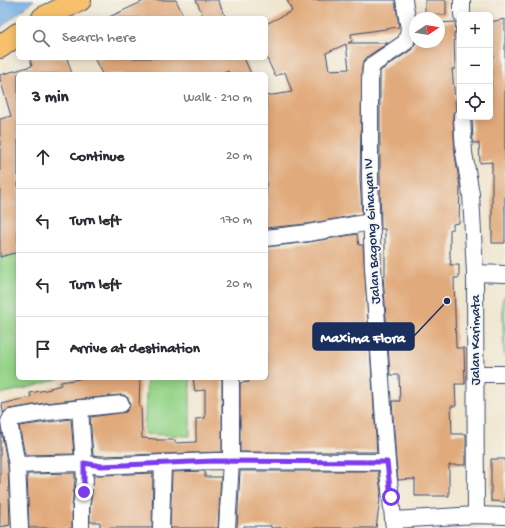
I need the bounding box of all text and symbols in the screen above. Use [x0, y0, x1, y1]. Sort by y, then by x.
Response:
north arrow [409, 12, 445, 48]
map controls [457, 12, 493, 120]
button: + [457, 12, 493, 48]
search box [16, 16, 268, 60]
icon: search [30, 27, 52, 49]
text: Search here [62, 29, 136, 47]
button: − [457, 48, 493, 84]
button: locate [457, 84, 493, 120]
text: 3 min [32, 88, 69, 108]
text: Walk · 210 m [184, 91, 252, 106]
icon: ahead [32, 146, 54, 168]
text: Continue [70, 148, 124, 166]
text: 20 m [226, 149, 252, 164]
street label: Jalan Bagong Ginayan IV [361, 157, 385, 304]
icon: left [32, 210, 54, 232]
text: Turn left [70, 212, 121, 230]
text: 170 m [220, 213, 252, 228]
icon: left [32, 274, 54, 296]
text: Turn left [70, 276, 121, 294]
text: 20 m [226, 277, 252, 292]
street label: Jalan Karimata [468, 293, 485, 385]
callout: Maxima Flora [313, 323, 414, 350]
text: Maxima Flora [321, 330, 406, 348]
icon: arrive [32, 338, 54, 360]
text: Arrive at destination [70, 340, 200, 358]
route end [75, 483, 93, 501]
route start [382, 488, 400, 506]

